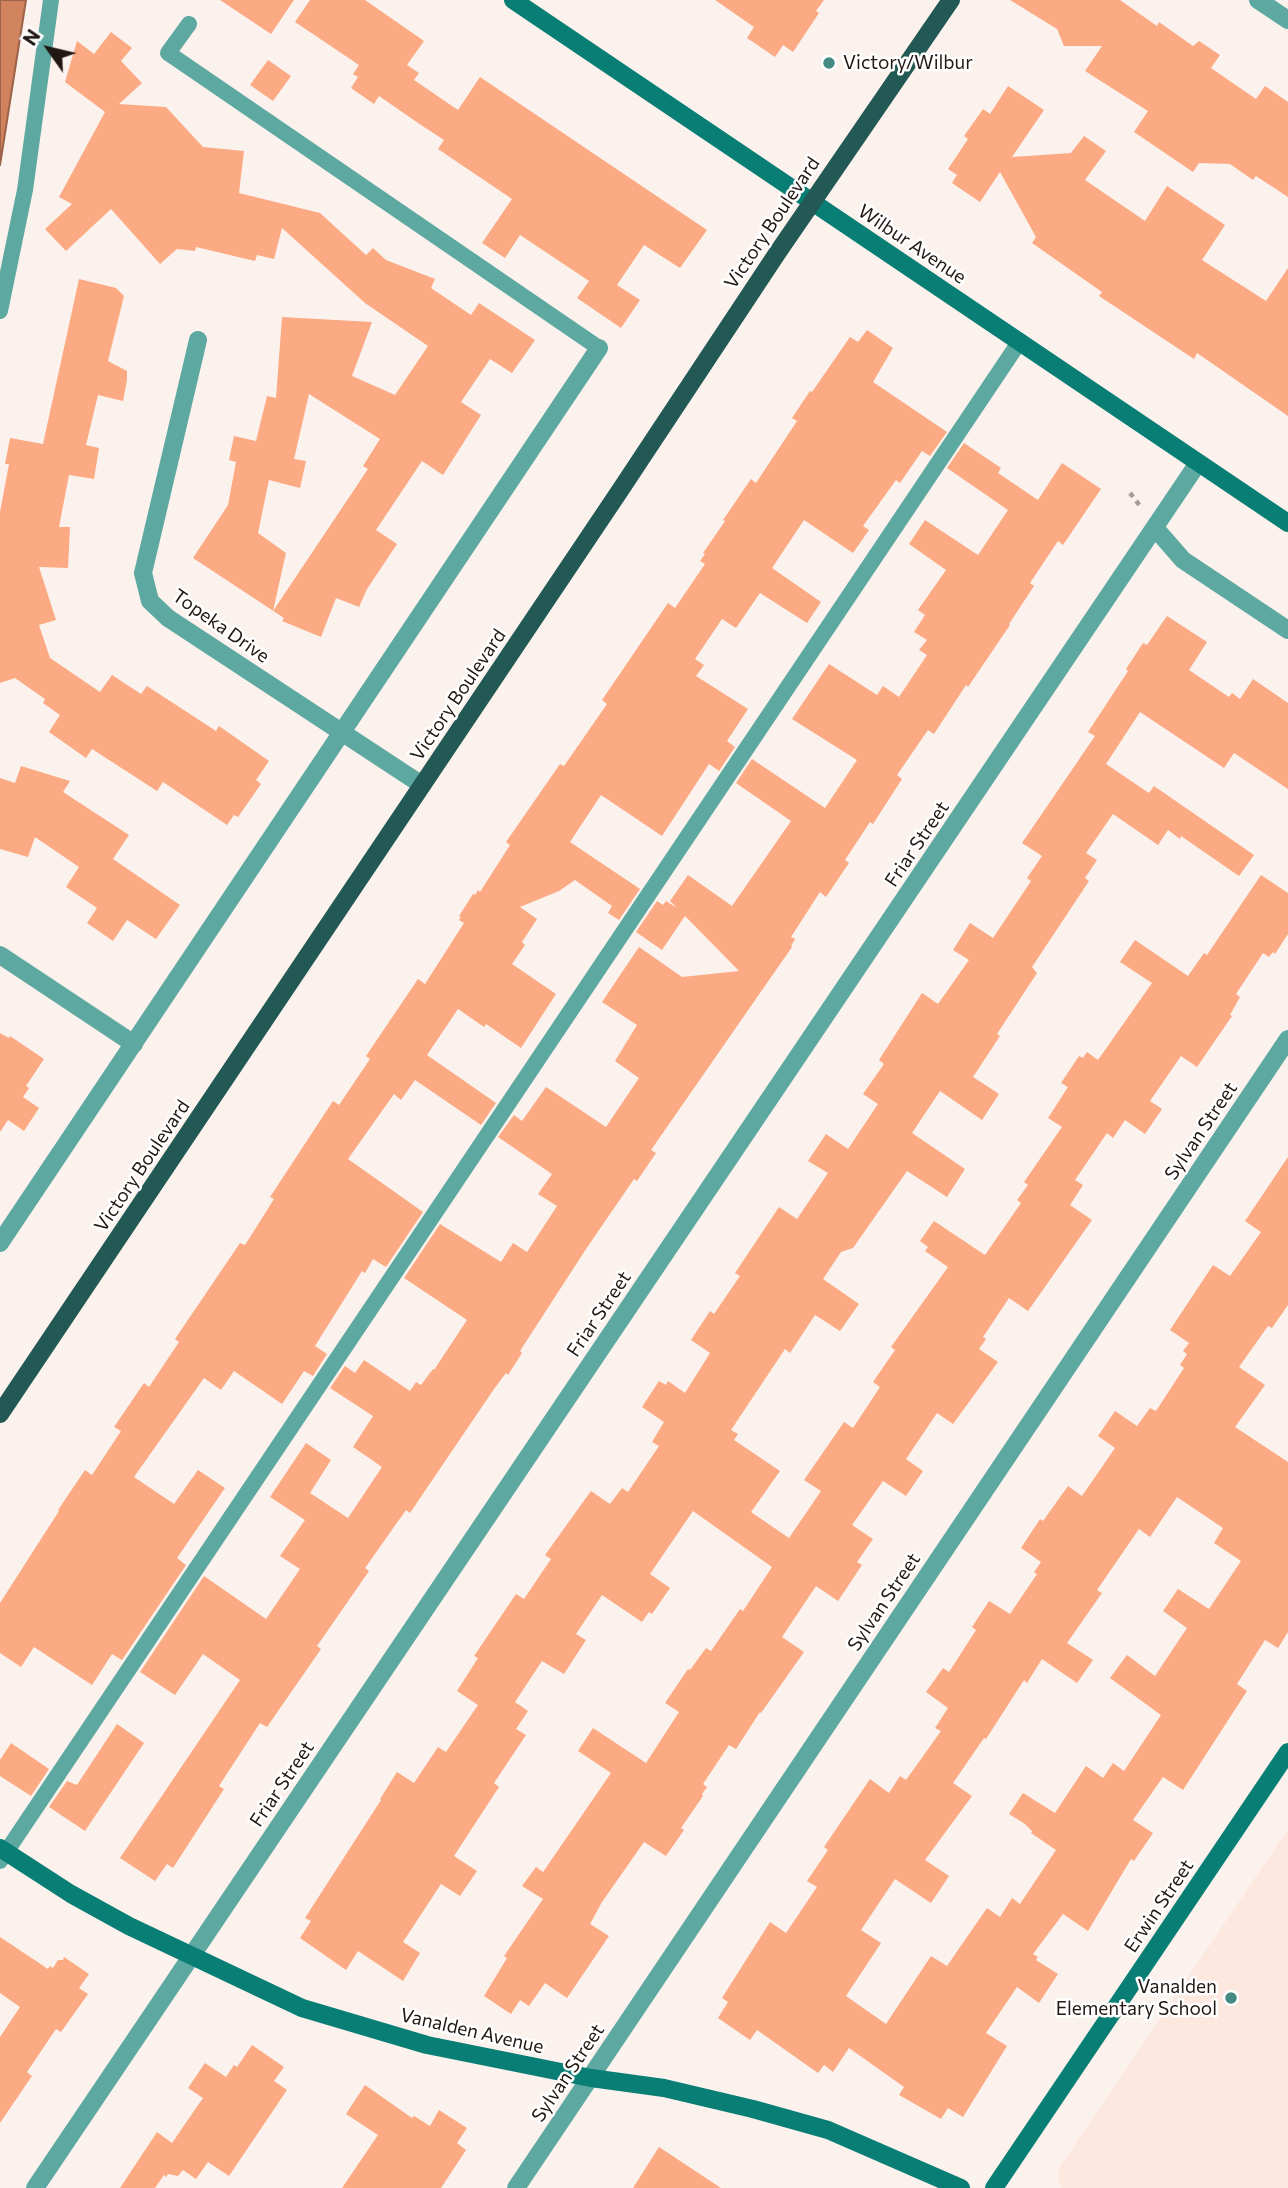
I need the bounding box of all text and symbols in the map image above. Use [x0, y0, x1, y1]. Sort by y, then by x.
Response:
north arrow [14, 14, 84, 84]
text: N [18, 25, 45, 49]
place label: Victory/Wilbur [843, 52, 973, 74]
marker: Victory/Wilbur [821, 55, 837, 71]
street label: Victory Boulevard [720, 153, 824, 293]
street label: Wilbur Avenue [854, 199, 970, 289]
street label: Topeka Drive [168, 584, 274, 668]
street label: Victory Boulevard [406, 625, 510, 765]
street label: Friar Street [880, 797, 954, 891]
street label: Sylvan Street [1160, 1078, 1242, 1184]
street label: Victory Boulevard [90, 1096, 194, 1236]
street label: Friar Street [562, 1267, 636, 1361]
street label: Sylvan Street [843, 1549, 925, 1655]
street label: Friar Street [245, 1737, 319, 1831]
street label: Erwin Street [1120, 1855, 1198, 1957]
place label: Vanalden Elementary School [1056, 1976, 1217, 2020]
marker: Vanalden Elementary School [1223, 1990, 1239, 2006]
street label: Vanalden Avenue [398, 2003, 546, 2059]
street label: Sylvan Street [527, 2020, 609, 2126]

